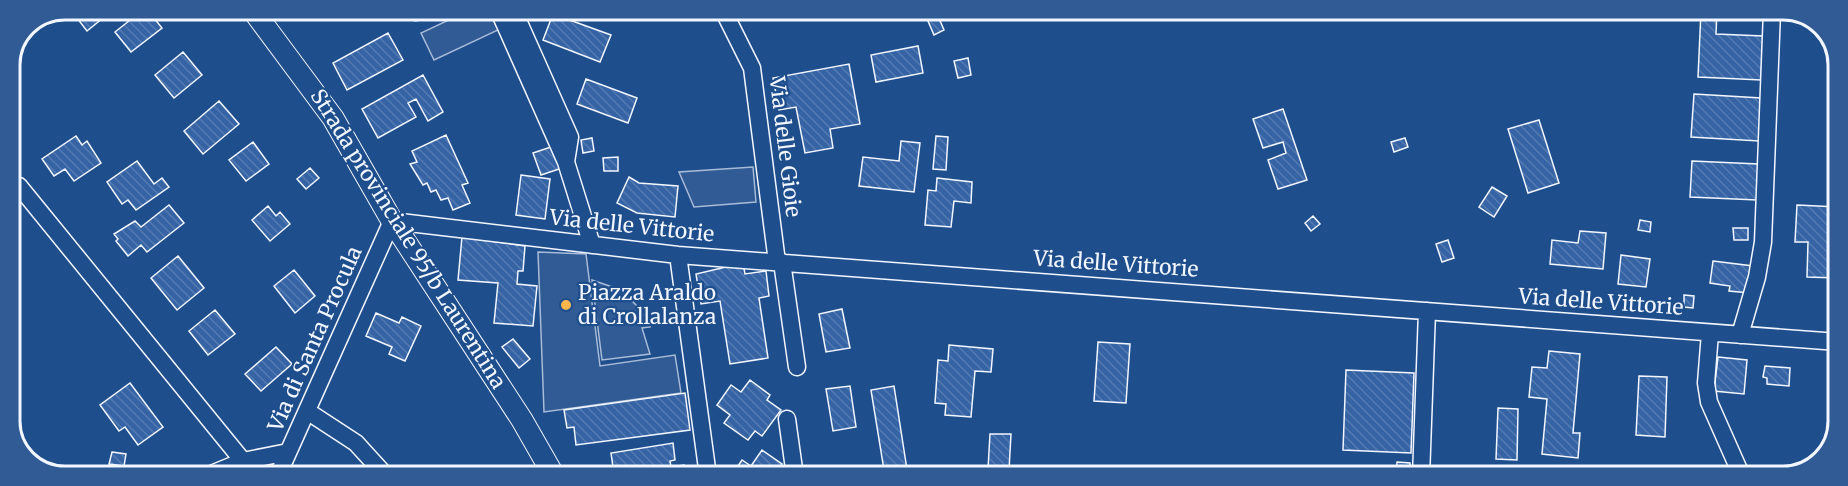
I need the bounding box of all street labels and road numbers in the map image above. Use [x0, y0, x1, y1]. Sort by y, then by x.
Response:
street label: Via delle Gioie [763, 74, 807, 219]
street label: Strada provinciale 95/b Laurentina [305, 84, 512, 394]
street label: Via delle Vittorie [547, 203, 716, 248]
street label: Via di Santa Procula [261, 242, 368, 437]
street label: Via delle Vittorie [1032, 244, 1199, 283]
street label: Via delle Vittorie [1517, 282, 1684, 321]

